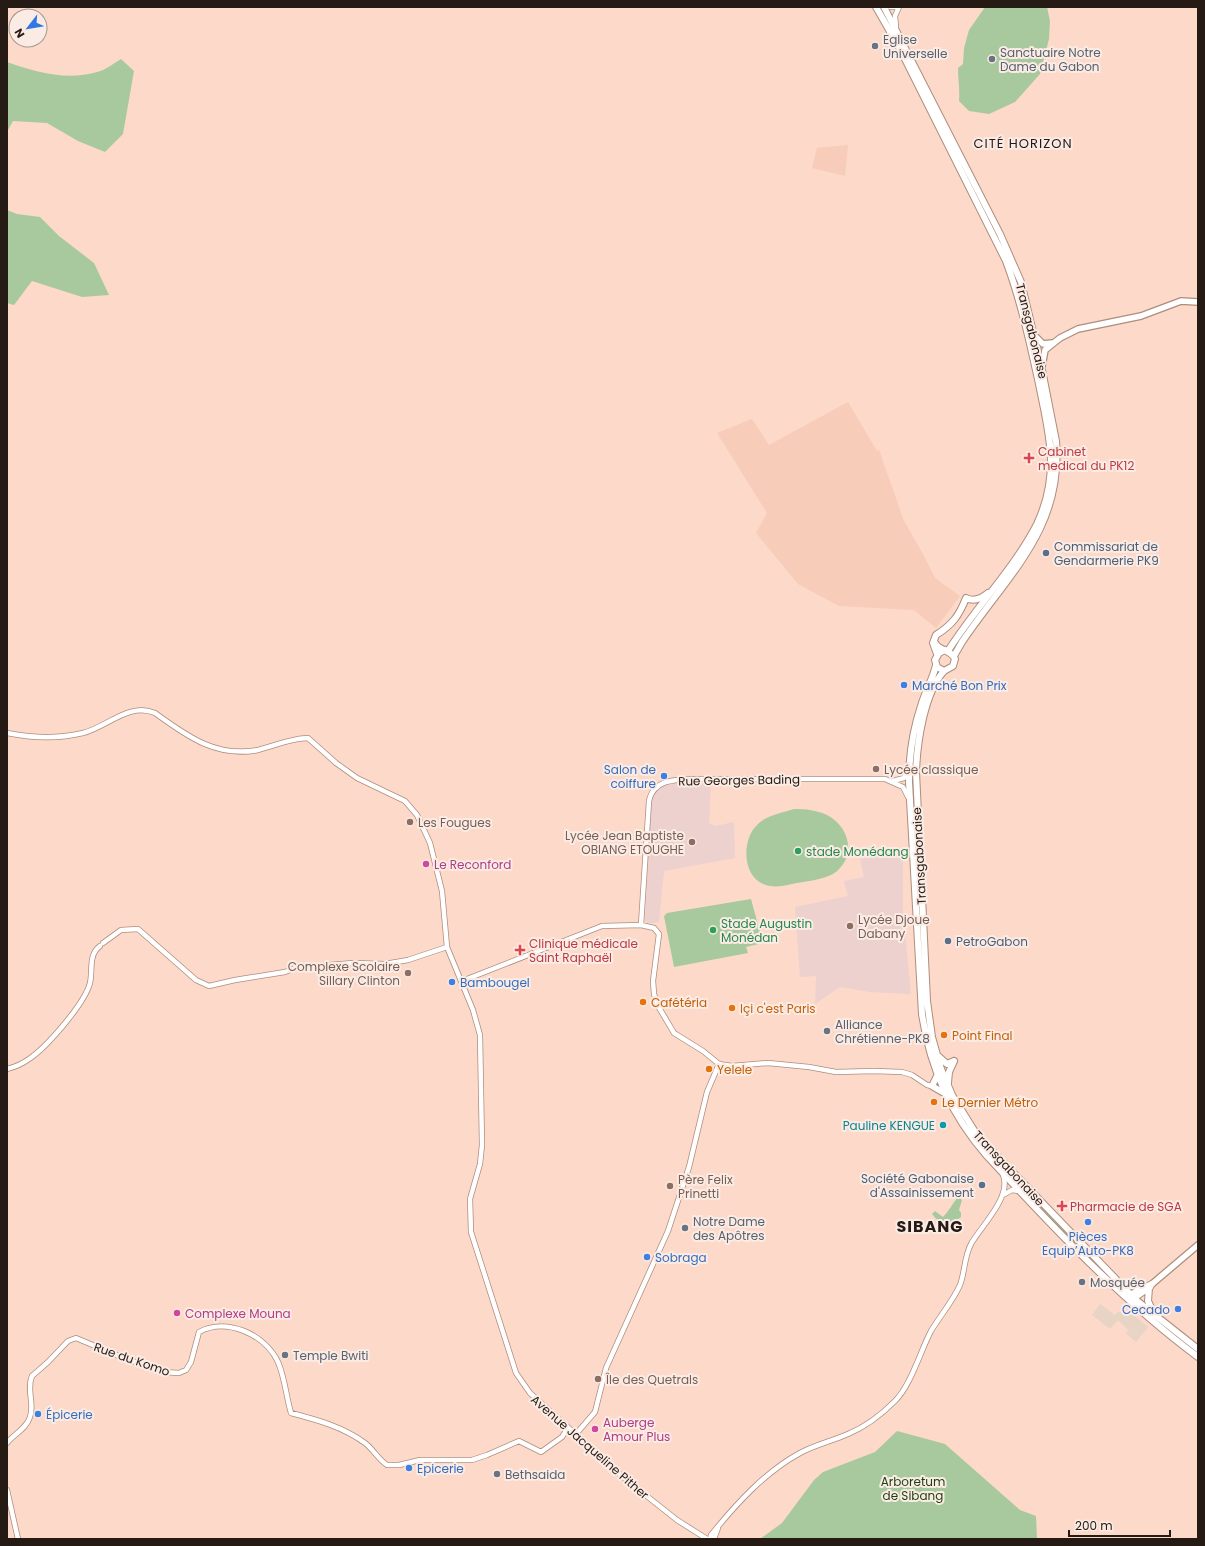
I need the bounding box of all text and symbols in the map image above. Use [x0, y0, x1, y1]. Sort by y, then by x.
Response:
north arrow [8, 8, 48, 48]
text: N [10, 25, 28, 41]
place label: Eglise Universelle [883, 31, 947, 62]
marker: Eglise Universelle [870, 41, 880, 51]
place label: Sanctuaire Notre Dame du Gabon [1000, 44, 1101, 75]
marker: Sanctuaire Notre Dame du Gabon [987, 54, 997, 64]
district label: CITÉ HORIZON [973, 134, 1073, 153]
street label: Transgabonaise [1012, 282, 1052, 380]
place label: Cabinet medical du PK12 [1038, 443, 1134, 474]
marker: Cabinet medical du PK12 [1023, 452, 1035, 464]
place label: Commissariat de Gendarmerie PK9 [1054, 538, 1159, 569]
marker: Commissariat de Gendarmerie PK9 [1041, 548, 1051, 558]
place label: Marché Bon Prix [912, 677, 1007, 694]
marker: Marché Bon Prix [899, 680, 909, 690]
place label: Salon de coiffure [604, 761, 656, 792]
place label: Lycée classique [884, 761, 978, 778]
marker: Lycée classique [871, 764, 881, 774]
street label: Rue Georges Bading [678, 770, 800, 790]
marker: Salon de coiffure [659, 771, 669, 781]
street label: Transgabonaise [908, 807, 930, 905]
place label: Les Fougues [418, 814, 491, 831]
marker: Les Fougues [405, 817, 415, 827]
place label: Lycée Jean Baptiste OBIANG ETOUGHE [565, 827, 684, 858]
marker: Lycée Jean Baptiste OBIANG ETOUGHE [687, 837, 697, 847]
place label: stade Monédang [806, 843, 909, 860]
marker: stade Monédang [793, 846, 803, 856]
place label: Le Reconford [434, 856, 511, 873]
marker: Le Reconford [421, 859, 431, 869]
place label: Lycée Djoue Dabany [858, 911, 930, 942]
place label: Stade Augustin Monédan [721, 915, 812, 946]
marker: Lycée Djoue Dabany [845, 921, 855, 931]
marker: Stade Augustin Monédan [708, 925, 718, 935]
place label: PetroGabon [956, 933, 1028, 950]
place label: Clinique médicale Saint Raphaël [529, 935, 638, 966]
marker: PetroGabon [943, 936, 953, 946]
marker: Clinique médicale Saint Raphaël [514, 944, 526, 956]
place label: Complexe Scolaire Sillary Clinton [288, 958, 400, 989]
marker: Complexe Scolaire Sillary Clinton [403, 968, 413, 978]
place label: Bambougel [460, 974, 530, 991]
marker: Bambougel [447, 977, 457, 987]
place label: Cafétéria [651, 994, 707, 1011]
marker: Cafétéria [638, 997, 648, 1007]
place label: Içi c'est Paris [740, 1000, 816, 1017]
marker: Içi c'est Paris [727, 1003, 737, 1013]
place label: Alliance Chrétienne-PK8 [835, 1016, 930, 1047]
marker: Alliance Chrétienne-PK8 [822, 1026, 832, 1036]
place label: Point Final [952, 1027, 1013, 1044]
marker: Point Final [939, 1030, 949, 1040]
place label: Yelele [717, 1061, 752, 1078]
marker: Yelele [704, 1064, 714, 1074]
place label: Le Dernier Métro [942, 1094, 1039, 1111]
marker: Le Dernier Métro [929, 1097, 939, 1107]
place label: Pauline KENGUE [843, 1117, 935, 1134]
marker: Pauline KENGUE [938, 1120, 948, 1130]
street label: Transgabonaise [970, 1127, 1048, 1209]
place label: Société Gabonaise d'Assainissement [861, 1170, 974, 1201]
place label: Père Felix Prinetti [678, 1171, 733, 1202]
marker: Société Gabonaise d'Assainissement [977, 1180, 987, 1190]
marker: Père Felix Prinetti [665, 1181, 675, 1191]
place label: Pharmacie de SGA [1070, 1198, 1182, 1215]
marker: Pharmacie de SGA [1057, 1201, 1067, 1211]
place label: Notre Dame des Apôtres [693, 1213, 765, 1244]
district label: SIBANG [896, 1215, 964, 1238]
marker: Pièces Equip’Auto-PK8 [1083, 1217, 1093, 1227]
marker: Notre Dame des Apôtres [680, 1223, 690, 1233]
place label: Pièces Equip’Auto-PK8 [1042, 1228, 1134, 1259]
place label: Sobraga [655, 1249, 707, 1266]
marker: Sobraga [642, 1252, 652, 1262]
place label: Mosquée [1090, 1274, 1145, 1291]
marker: Mosquée [1077, 1277, 1087, 1287]
place label: Cecado [1122, 1301, 1170, 1318]
marker: Cecado [1173, 1304, 1183, 1314]
place label: Complexe Mouna [185, 1305, 291, 1322]
marker: Complexe Mouna [172, 1308, 182, 1318]
street label: Rue du Komo [92, 1338, 173, 1380]
place label: Temple Bwiti [293, 1347, 369, 1364]
marker: Temple Bwiti [280, 1350, 290, 1360]
place label: Île des Quetrals [605, 1371, 698, 1388]
marker: Île des Quetrals [593, 1374, 603, 1384]
street label: Avenue Jacqueline Pither [527, 1391, 653, 1503]
place label: Épicerie [46, 1406, 93, 1423]
marker: Épicerie [33, 1409, 43, 1419]
place label: Auberge Amour Plus [603, 1414, 670, 1445]
marker: Auberge Amour Plus [590, 1424, 600, 1434]
place label: Epicerie [417, 1460, 464, 1477]
marker: Epicerie [404, 1463, 414, 1473]
place label: Bethsaida [505, 1466, 565, 1483]
marker: Bethsaida [492, 1469, 502, 1479]
park label: Arboretum de Sibang [881, 1473, 945, 1504]
scale bar [1069, 1512, 1170, 1538]
text: 200 m [1075, 1517, 1113, 1534]

